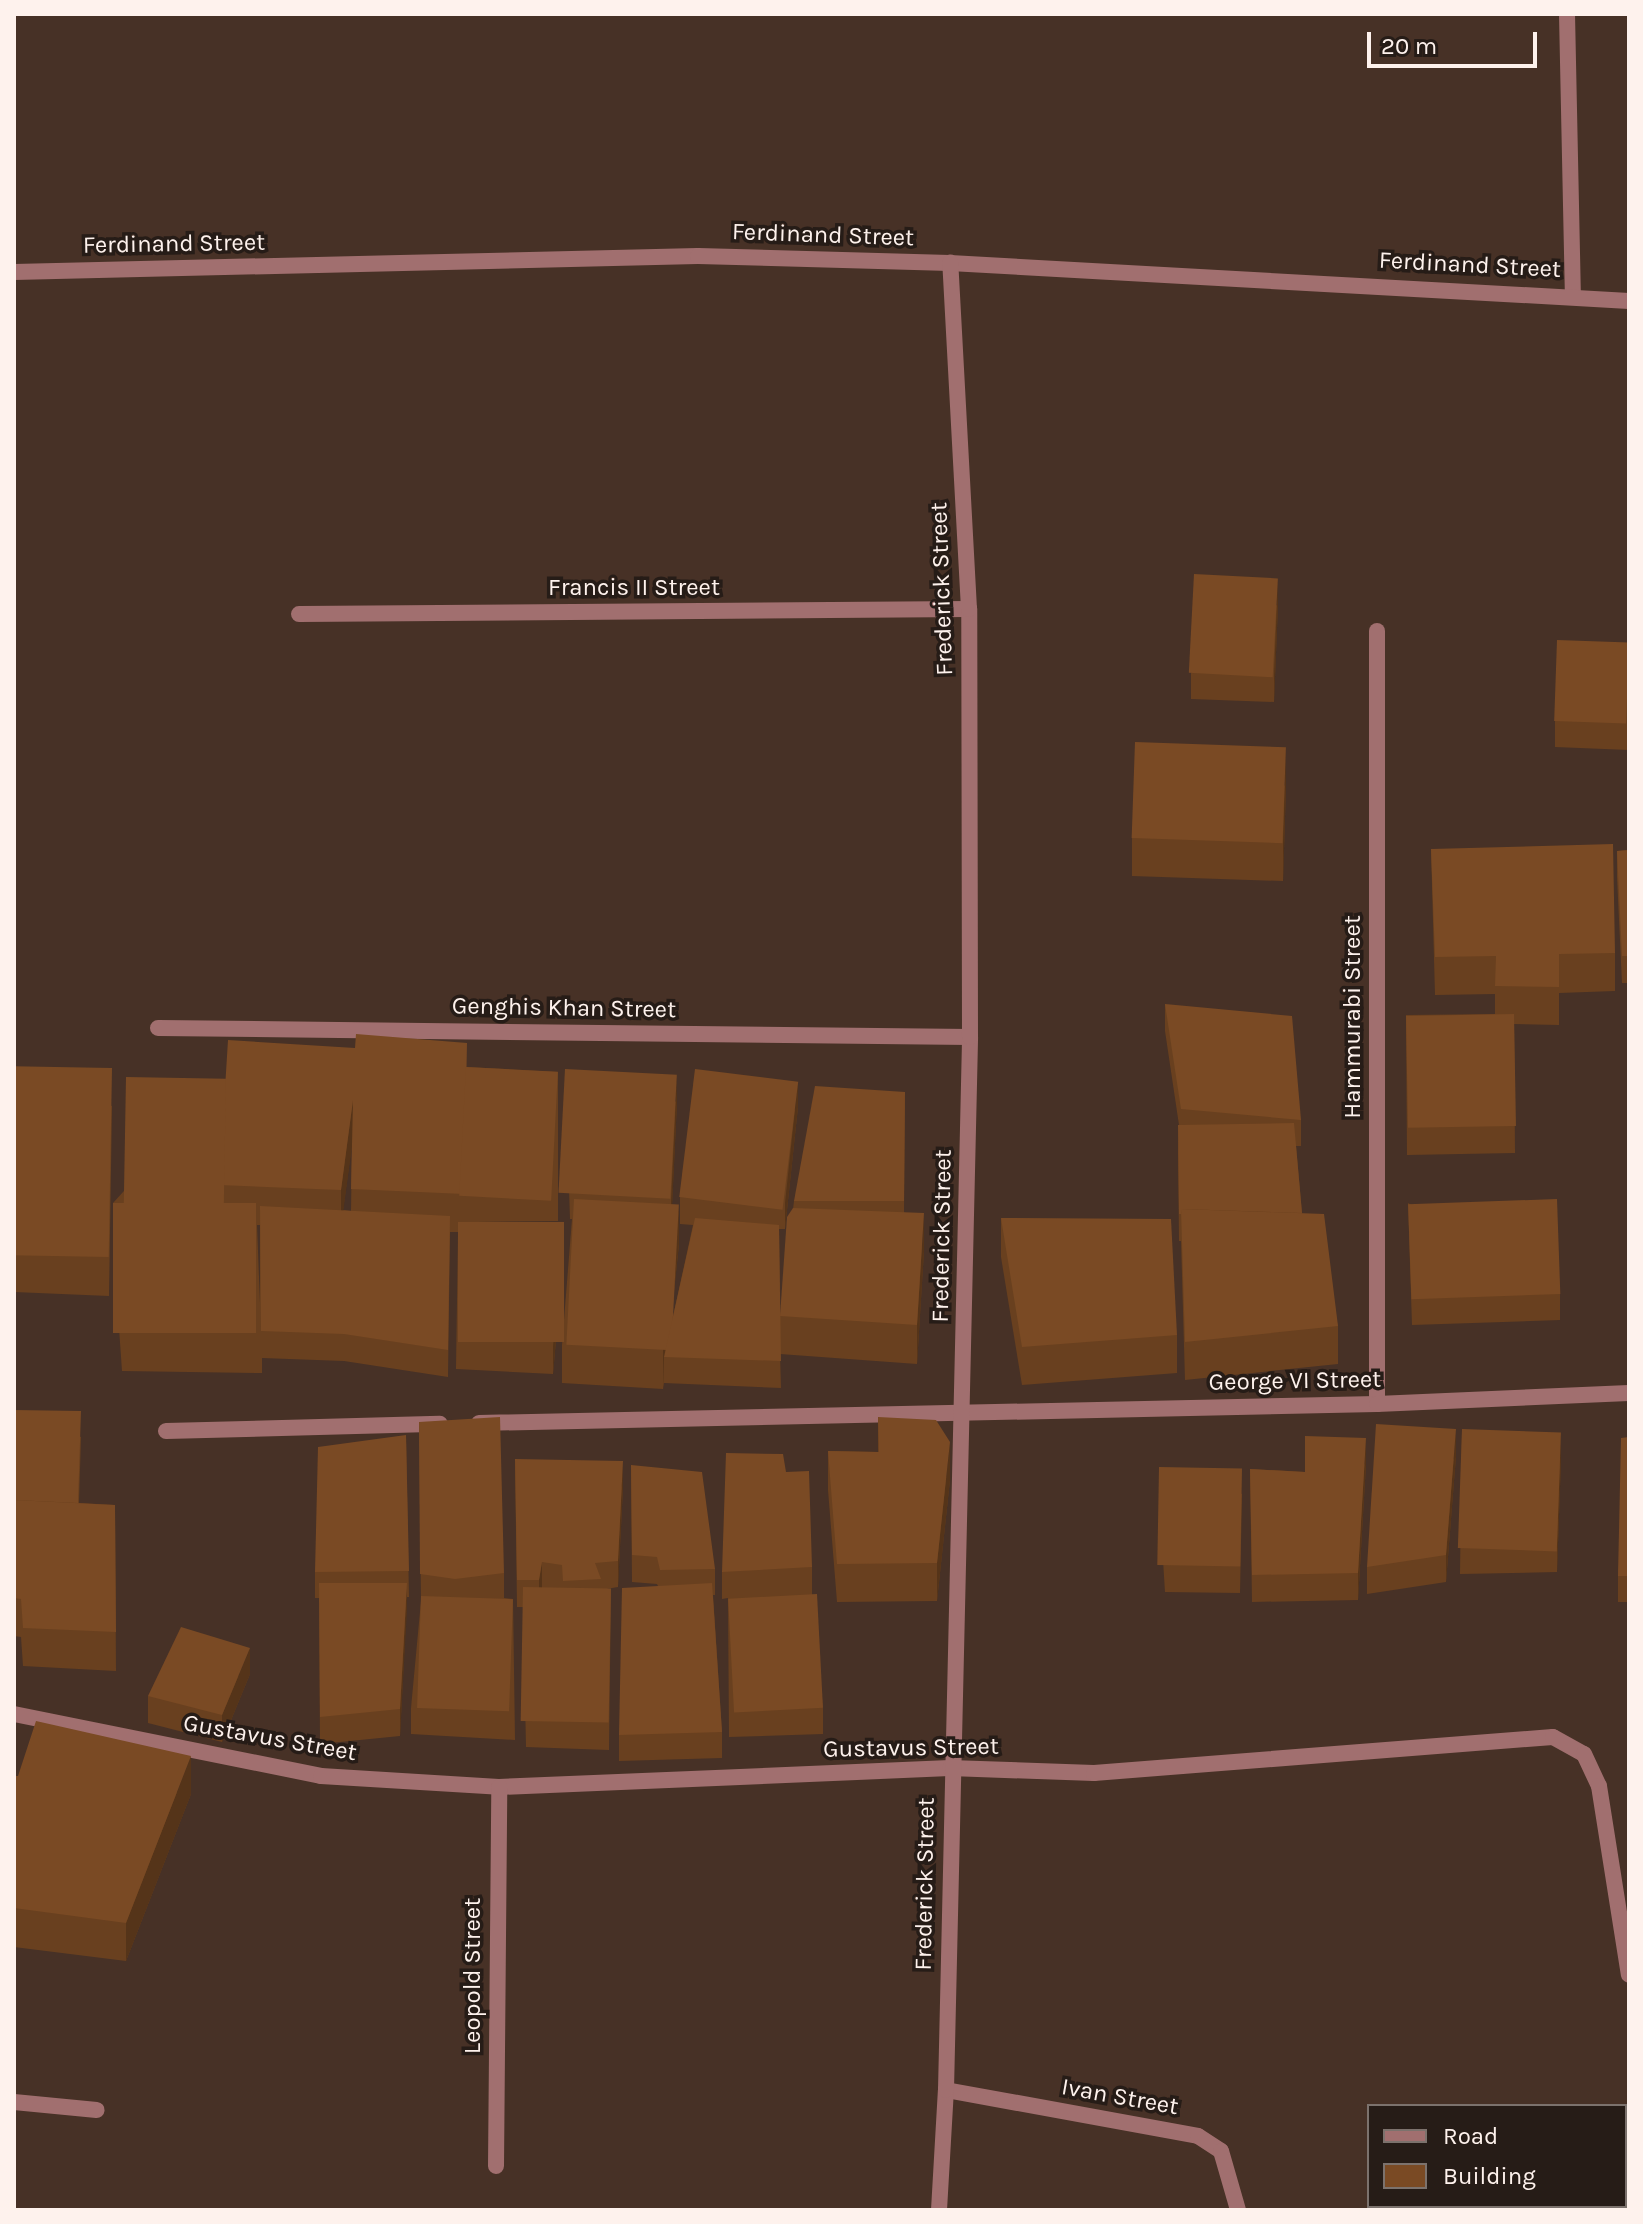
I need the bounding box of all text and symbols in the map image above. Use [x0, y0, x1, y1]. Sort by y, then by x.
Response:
scale bar [1371, 16, 1541, 66]
text: 20 m [1381, 32, 1437, 60]
street label: Ferdinand Street [731, 217, 915, 253]
street label: Ferdinand Street [83, 228, 265, 260]
street label: Ferdinand Street [1378, 246, 1562, 284]
street label: Frederick Street [925, 502, 959, 676]
street label: Francis II Street [548, 574, 720, 602]
street label: Hammurabi Street [1339, 915, 1367, 1119]
street label: Genghis Khan Street [452, 992, 676, 1024]
street label: Frederick Street [926, 1149, 958, 1323]
street label: George VI Street [1208, 1365, 1382, 1397]
street label: Gustavus Street [181, 1709, 359, 1767]
street label: Gustavus Street [823, 1732, 999, 1764]
street label: Frederick Street [909, 1797, 941, 1971]
street label: Leopold Street [459, 1898, 487, 2054]
street label: Ivan Street [1059, 2073, 1181, 2121]
legend [1367, 2104, 1627, 2208]
text: Road [1443, 2122, 1498, 2150]
text: Building [1443, 2162, 1536, 2190]

